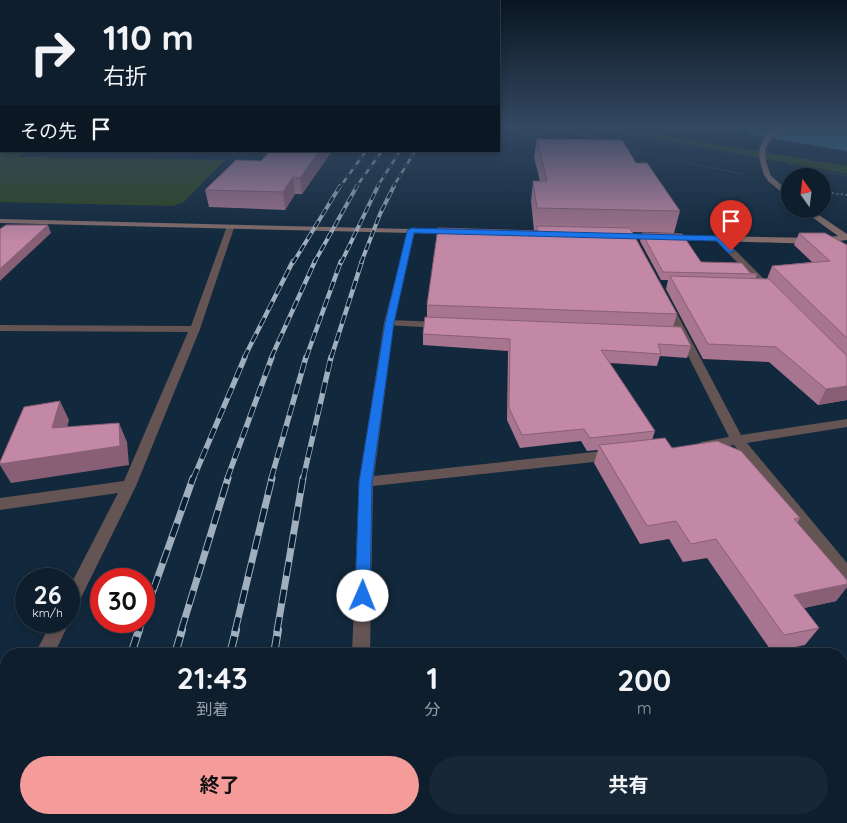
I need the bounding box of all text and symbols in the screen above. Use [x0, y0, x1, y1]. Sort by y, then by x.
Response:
text: 110 m [103, 15, 194, 59]
icon: right [20, 20, 85, 85]
text: 右折 [103, 62, 147, 90]
icon: arrive [87, 115, 115, 143]
text: その先 [20, 119, 77, 143]
north arrow [781, 168, 831, 218]
map controls [781, 168, 831, 218]
pin [710, 200, 752, 251]
icon: arrive [717, 207, 745, 235]
speed limit sign: 30 [90, 568, 155, 633]
position arrow [336, 569, 388, 621]
text: 26 [33, 579, 62, 610]
text: km/h [32, 605, 63, 620]
text: 21:43 [177, 659, 248, 697]
text: 1 [427, 659, 438, 697]
text: 200 [617, 661, 671, 699]
text: m [637, 698, 651, 718]
text: 到着 [196, 699, 228, 719]
text: 分 [424, 699, 440, 719]
button: 終了 [20, 756, 419, 814]
button: 共有 [429, 756, 828, 814]

